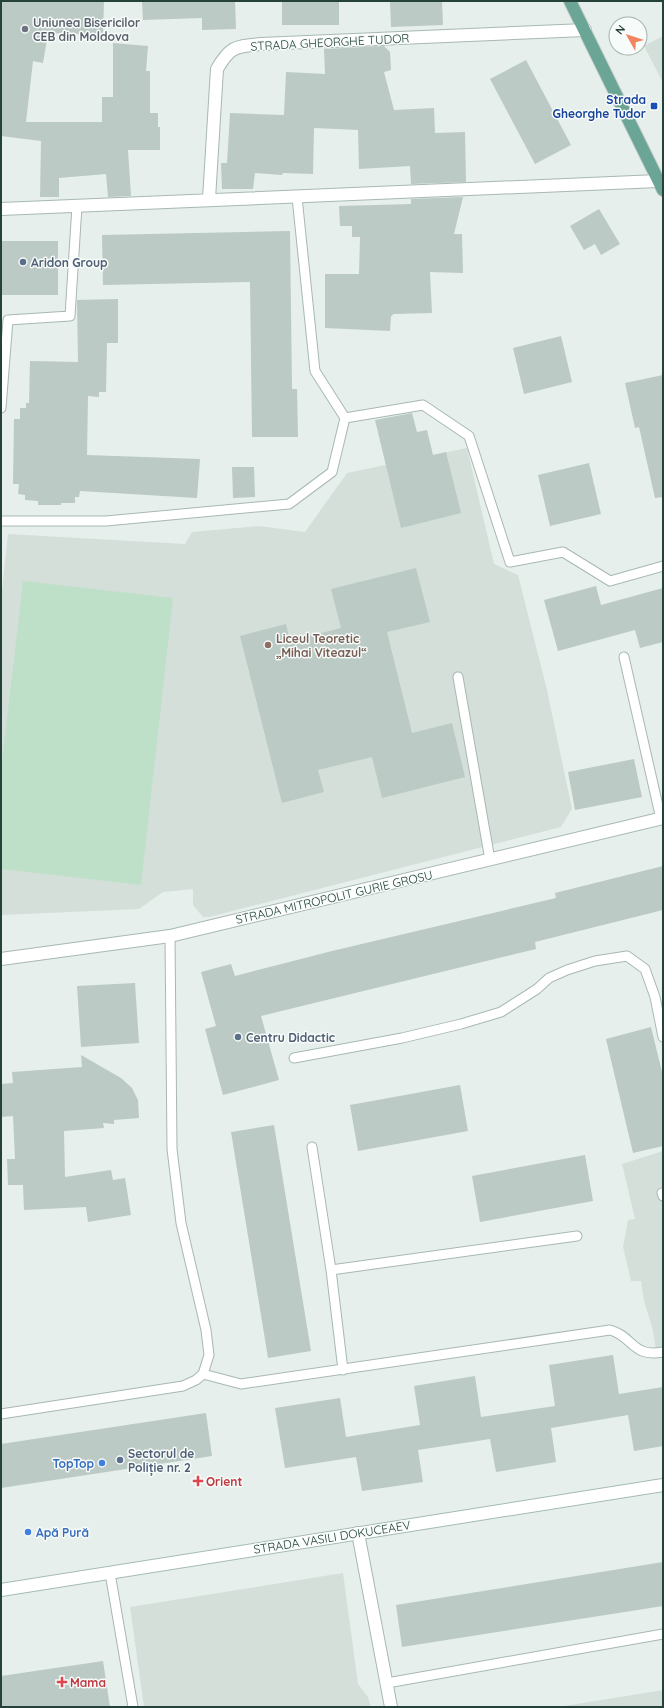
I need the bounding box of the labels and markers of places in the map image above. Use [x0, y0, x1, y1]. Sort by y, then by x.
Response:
place label: Uniunea Bisericilor CEB din Moldova [33, 15, 140, 44]
marker: Uniunea Bisericilor CEB din Moldova [20, 24, 30, 34]
place label: Strada Gheorghe Tudor [553, 92, 646, 121]
marker: Strada Gheorghe Tudor [649, 101, 659, 111]
place label: Aridon Group [31, 255, 108, 270]
marker: Aridon Group [18, 257, 28, 267]
place label: Liceul Teoretic „Mihai Viteazul“ [276, 631, 367, 660]
marker: Liceul Teoretic „Mihai Viteazul“ [263, 640, 273, 650]
place label: Centru Didactic [246, 1030, 335, 1045]
marker: Centru Didactic [233, 1032, 243, 1042]
place label: Sectorul de Poliție nr. 2 [128, 1446, 194, 1476]
marker: Sectorul de Poliție nr. 2 [115, 1455, 125, 1465]
place label: TopTop [52, 1456, 94, 1471]
marker: TopTop [97, 1458, 107, 1468]
place label: Orient [206, 1474, 242, 1489]
marker: Orient [193, 1476, 203, 1486]
place label: Apă Pură [36, 1525, 89, 1540]
marker: Apă Pură [23, 1527, 33, 1537]
place label: Mama [70, 1675, 106, 1690]
marker: Mama [57, 1677, 67, 1687]

